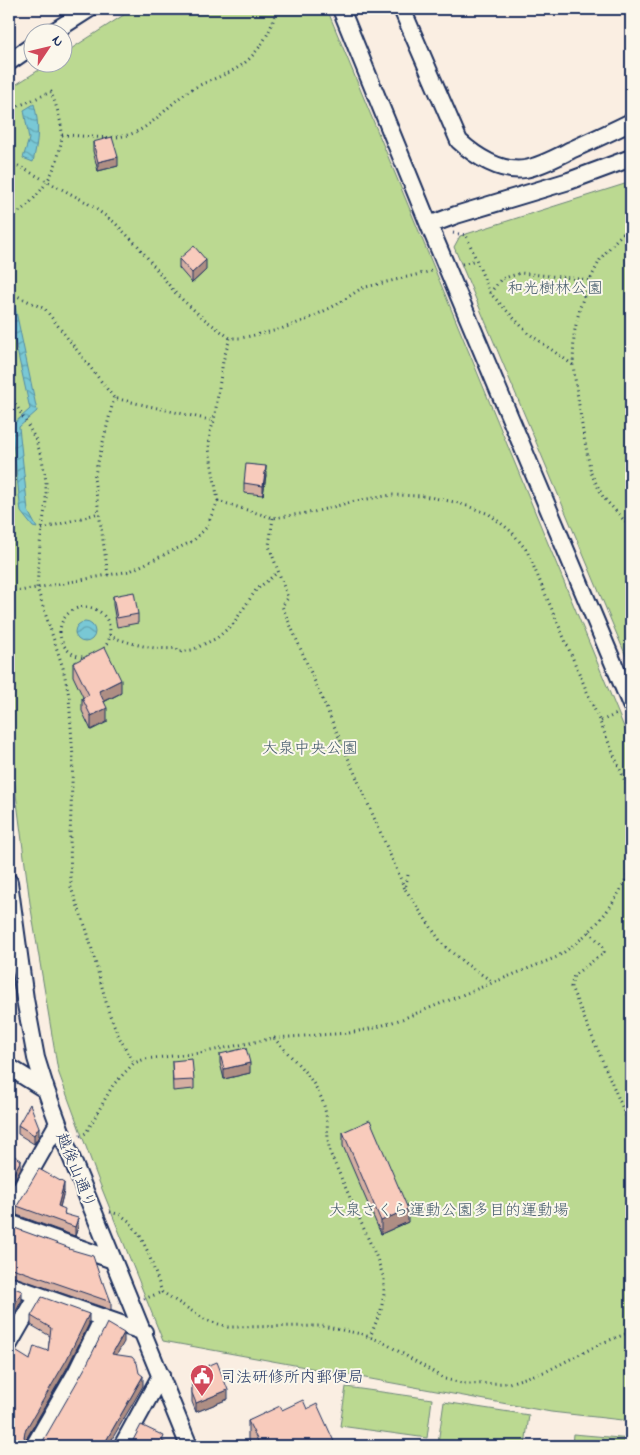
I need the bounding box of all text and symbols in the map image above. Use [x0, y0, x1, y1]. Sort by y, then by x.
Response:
north arrow [22, 22, 72, 72]
text: N [46, 32, 69, 51]
park label: 和光樹林公園 [507, 277, 603, 301]
park label: 大泉中央公園 [262, 737, 358, 761]
street label: 越後山通り [49, 1129, 101, 1212]
park label: 大泉さくら運動公園多目的運動場 [329, 1199, 569, 1223]
public building icon: 司法研修所内郵便局 [189, 1363, 215, 1397]
place label: 司法研修所内郵便局 [220, 1366, 364, 1390]

